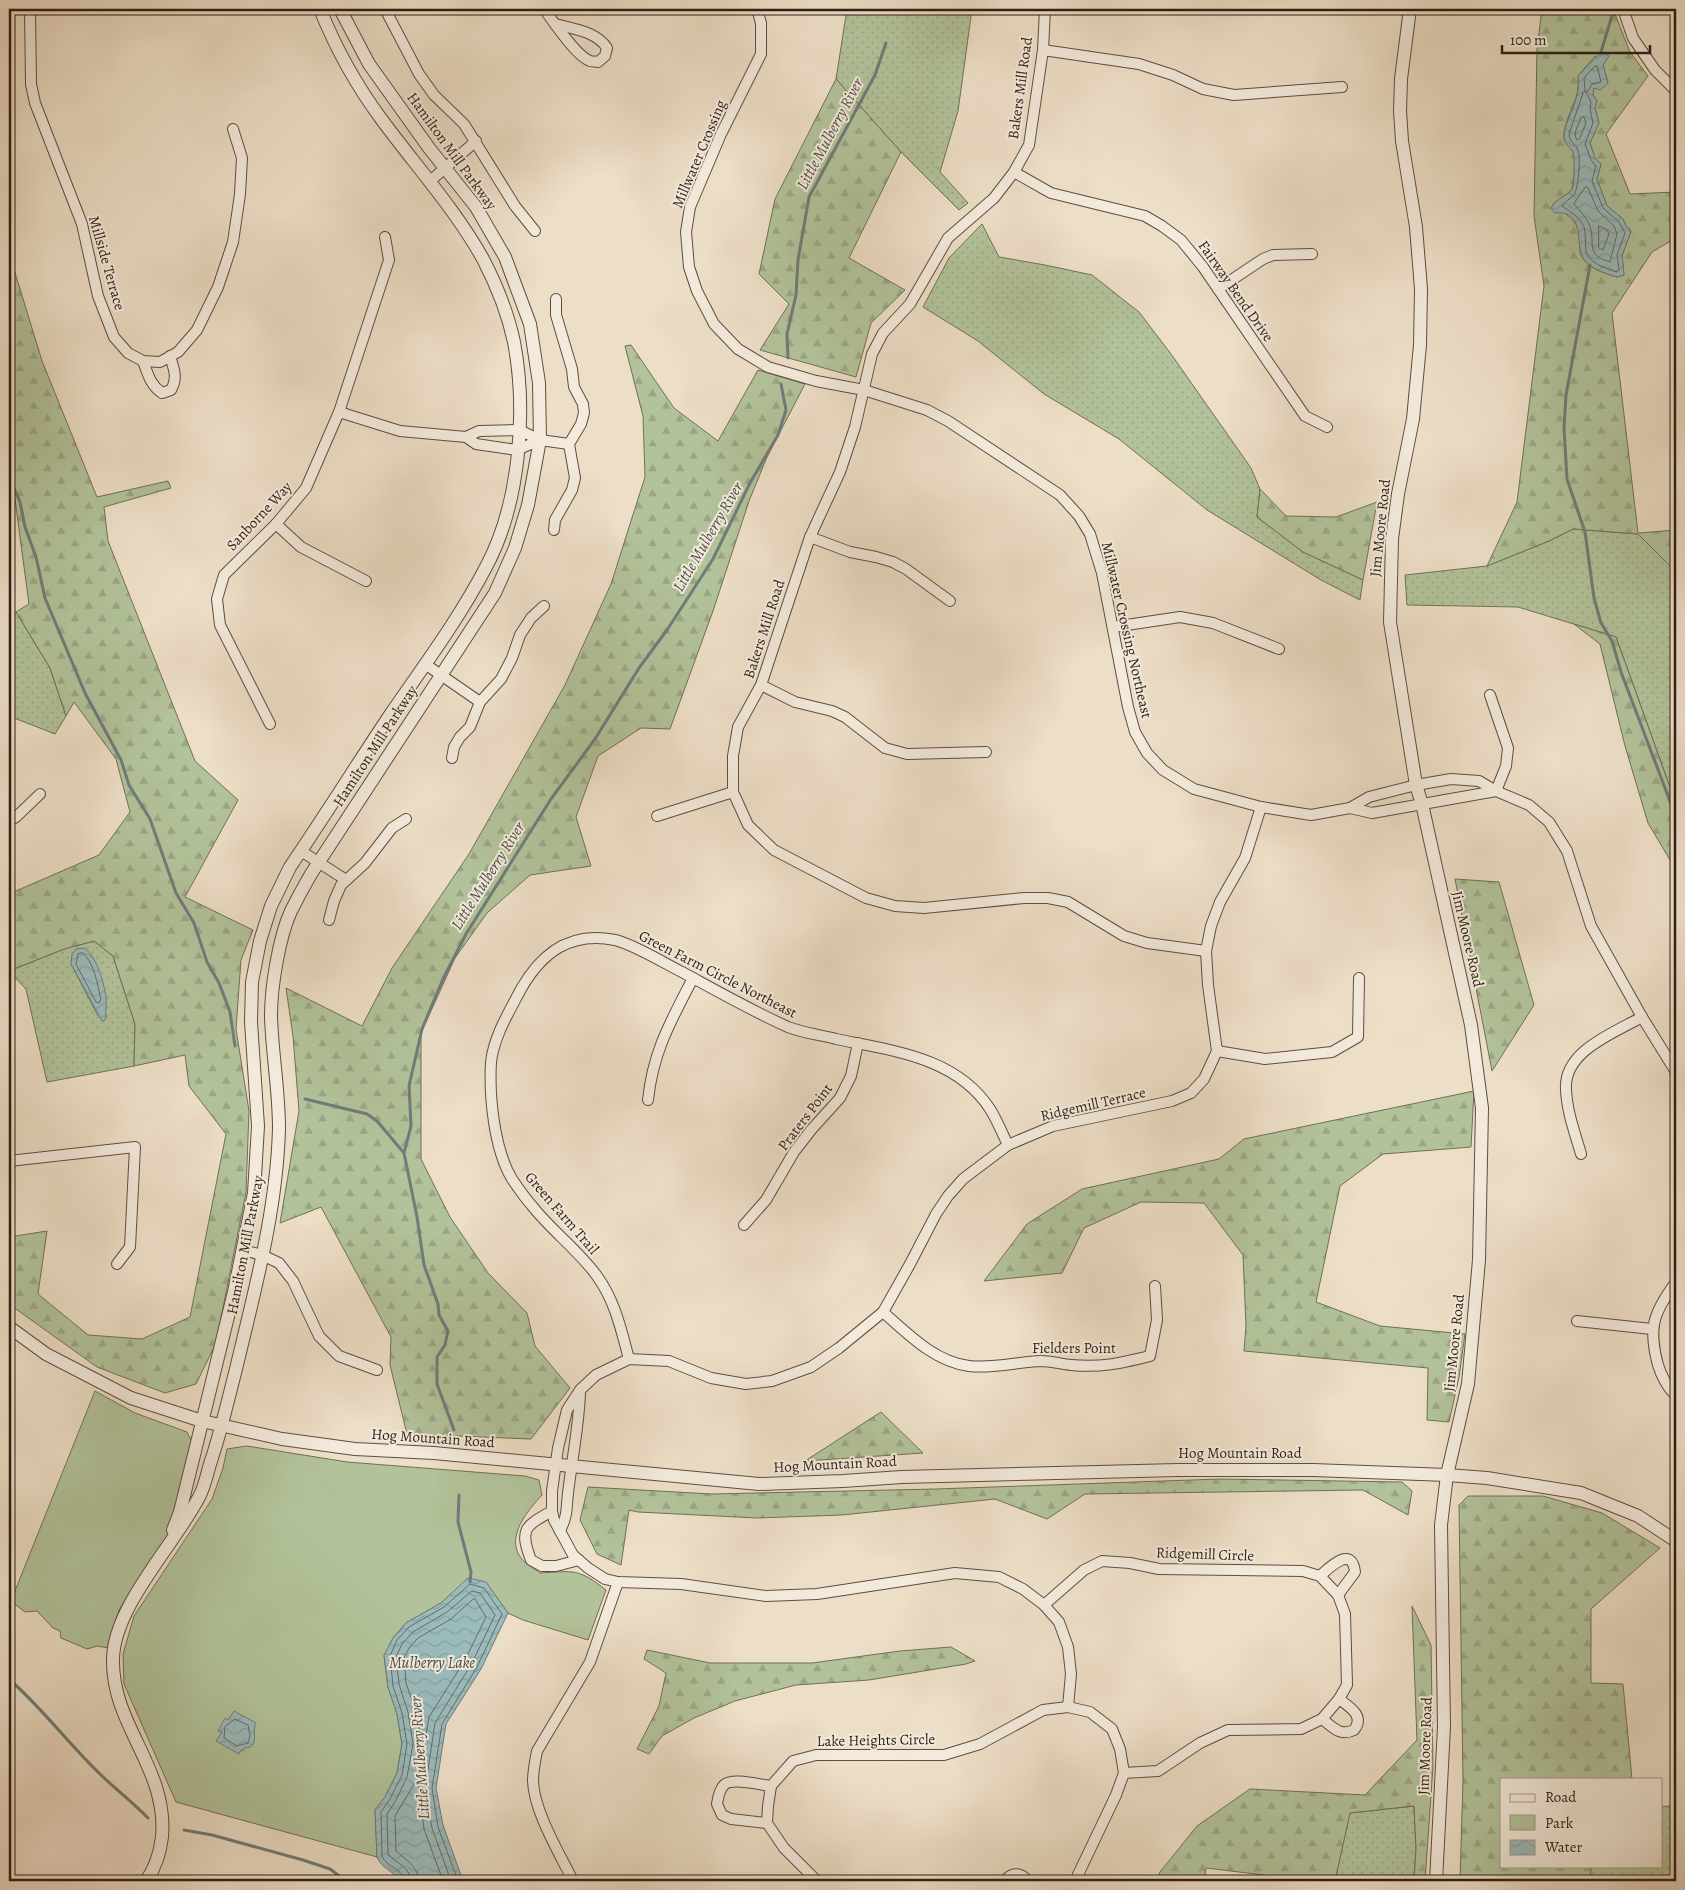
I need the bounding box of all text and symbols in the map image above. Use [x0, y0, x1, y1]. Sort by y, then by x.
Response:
scale bar [1502, 22, 1650, 54]
text: 100 m [1510, 30, 1547, 50]
street label: Bakers Mill Road [1003, 35, 1037, 140]
water label: Little Mulberry River [791, 74, 869, 194]
street label: Hamilton Mill Parkway [402, 88, 502, 214]
street label: Millwater Crossing [667, 96, 731, 211]
street label: Millside Terrace [84, 213, 130, 313]
street label: Fairway Bend Drive [1194, 236, 1279, 346]
street label: Sanborne Way [222, 477, 296, 555]
street label: Jim Moore Road [1365, 477, 1395, 578]
water label: Little Mulberry River [668, 478, 749, 596]
street label: Millwater Crossing Northeast [1097, 540, 1157, 720]
street label: Bakers Mill Road [739, 576, 790, 681]
street label: Hamilton Mill Parkway [328, 681, 422, 811]
water label: Little Mulberry River [446, 818, 530, 934]
street label: Jim Moore Road [1447, 889, 1489, 990]
street label: Green Farm Circle Northeast [635, 925, 801, 1023]
street label: Praters Point [773, 1079, 837, 1155]
street label: Ridgemill Terrace [1038, 1082, 1148, 1126]
street label: Green Farm Trail [521, 1167, 604, 1259]
street label: Hamilton Mill Parkway [222, 1174, 268, 1316]
street label: Jim Moore Road [1439, 1292, 1469, 1393]
street label: Fielders Point [1032, 1338, 1116, 1358]
street label: Hog Mountain Road [371, 1424, 496, 1452]
street label: Hog Mountain Road [1178, 1443, 1303, 1463]
street label: Hog Mountain Road [773, 1451, 898, 1477]
street label: Ridgemill Circle [1156, 1542, 1255, 1566]
water label: Mulberry Lake [389, 1652, 475, 1674]
water label: Little Mulberry River [405, 1695, 435, 1820]
street label: Jim Moore Road [1413, 1696, 1437, 1795]
street label: Lake Heights Circle [817, 1729, 936, 1751]
legend [1500, 1778, 1662, 1868]
text: Road [1545, 1787, 1577, 1807]
text: Park [1545, 1813, 1574, 1833]
text: Water [1544, 1837, 1582, 1857]

